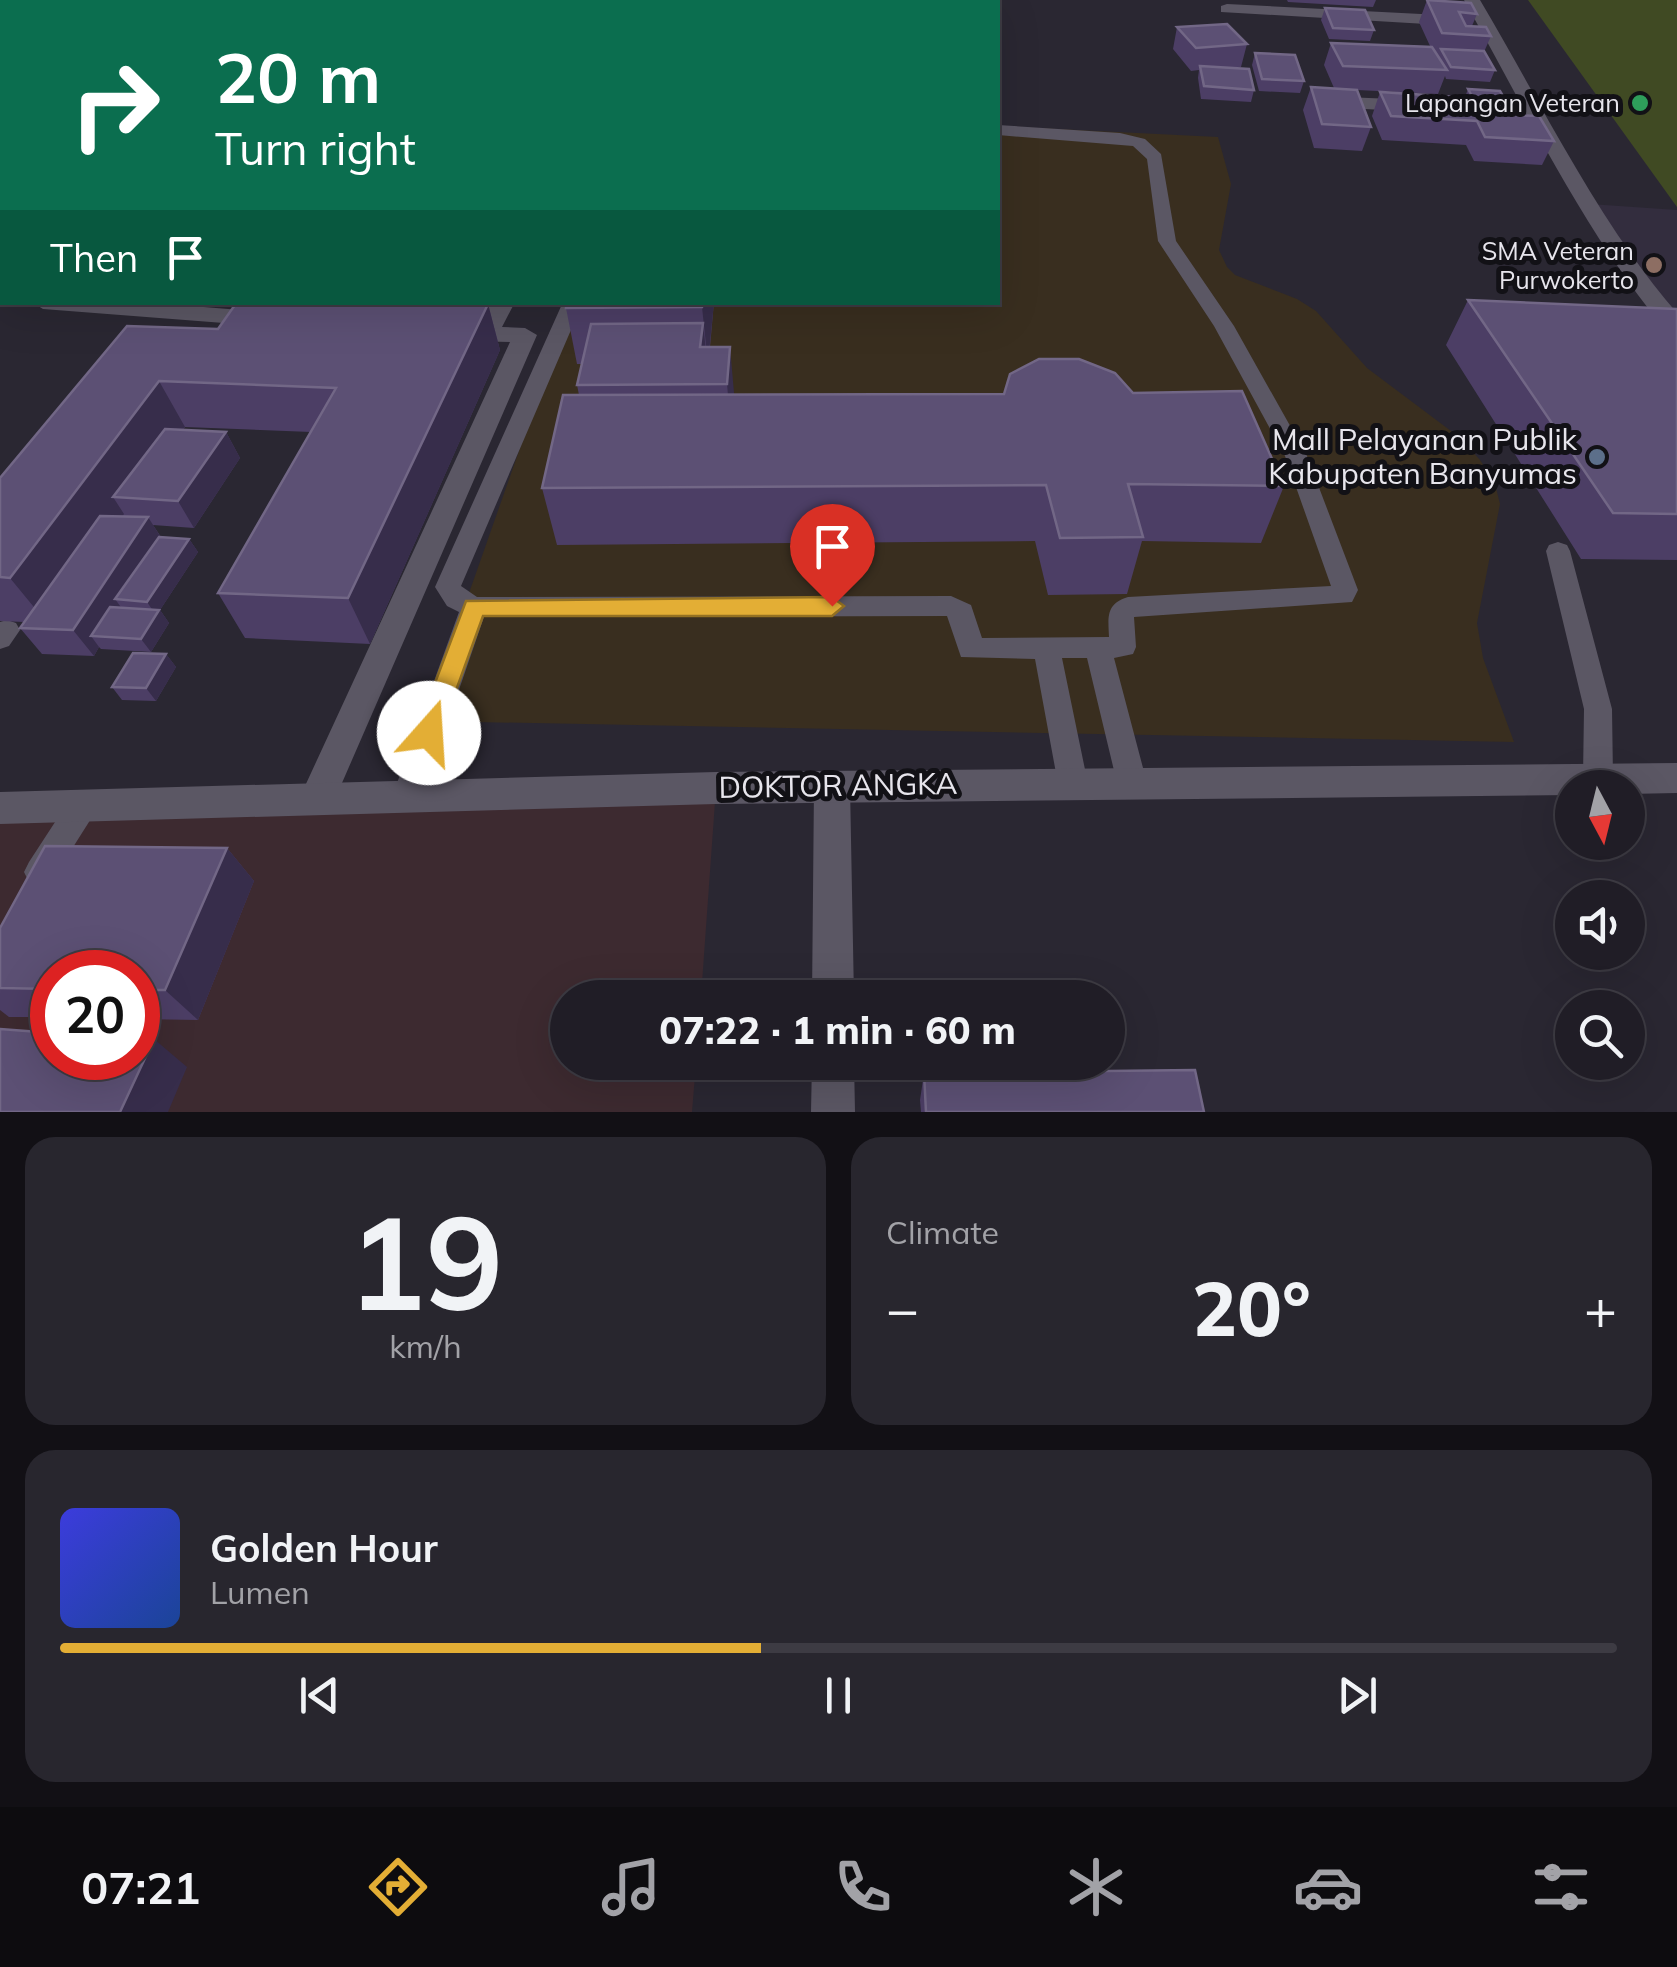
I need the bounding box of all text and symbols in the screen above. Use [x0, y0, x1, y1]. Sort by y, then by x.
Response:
text: 20 m [215, 33, 381, 121]
icon: right [50, 40, 180, 170]
place label: Lapangan Veteran [1405, 87, 1620, 118]
marker: Lapangan Veteran [1629, 92, 1651, 114]
text: Turn right [215, 120, 416, 176]
icon: arrive [158, 230, 213, 285]
text: Then [50, 234, 138, 282]
place label: SMA Veteran Purwokerto [1482, 235, 1634, 295]
marker: SMA Veteran Purwokerto [1643, 254, 1665, 276]
place label: Mall Pelayanan Publik Kabupaten Banyumas [1268, 420, 1578, 492]
marker: Mall Pelayanan Publik Kabupaten Banyumas [1586, 446, 1608, 468]
pin [790, 504, 875, 607]
icon: arrive [805, 519, 860, 574]
position arrow [377, 681, 481, 785]
street label: DOKTOR ANGKA [718, 764, 958, 806]
north arrow [1555, 770, 1645, 860]
map controls [1555, 770, 1645, 1080]
button: sound [1555, 880, 1645, 970]
speed limit sign: 20 [30, 950, 160, 1080]
button: search [1555, 990, 1645, 1080]
text: 07:22 · 1 min · 60 m [659, 1006, 1016, 1054]
text: 19 [347, 1179, 504, 1343]
text: Climate [886, 1212, 999, 1252]
text: 20° [1192, 1261, 1311, 1355]
text: − [886, 1274, 919, 1343]
text: + [1584, 1274, 1617, 1343]
text: km/h [389, 1326, 462, 1366]
text: Golden Hour [210, 1524, 438, 1572]
text: Lumen [210, 1572, 310, 1612]
icon: previous [292, 1668, 347, 1723]
icon: pause [811, 1668, 866, 1723]
icon: next [1330, 1668, 1385, 1723]
icon: directions [363, 1852, 433, 1922]
icon: music [596, 1852, 666, 1922]
icon: phone [828, 1852, 898, 1922]
icon: climate [1061, 1852, 1131, 1922]
icon: car [1293, 1852, 1363, 1922]
icon: filters [1526, 1852, 1596, 1922]
text: 07:21 [81, 1859, 200, 1915]

